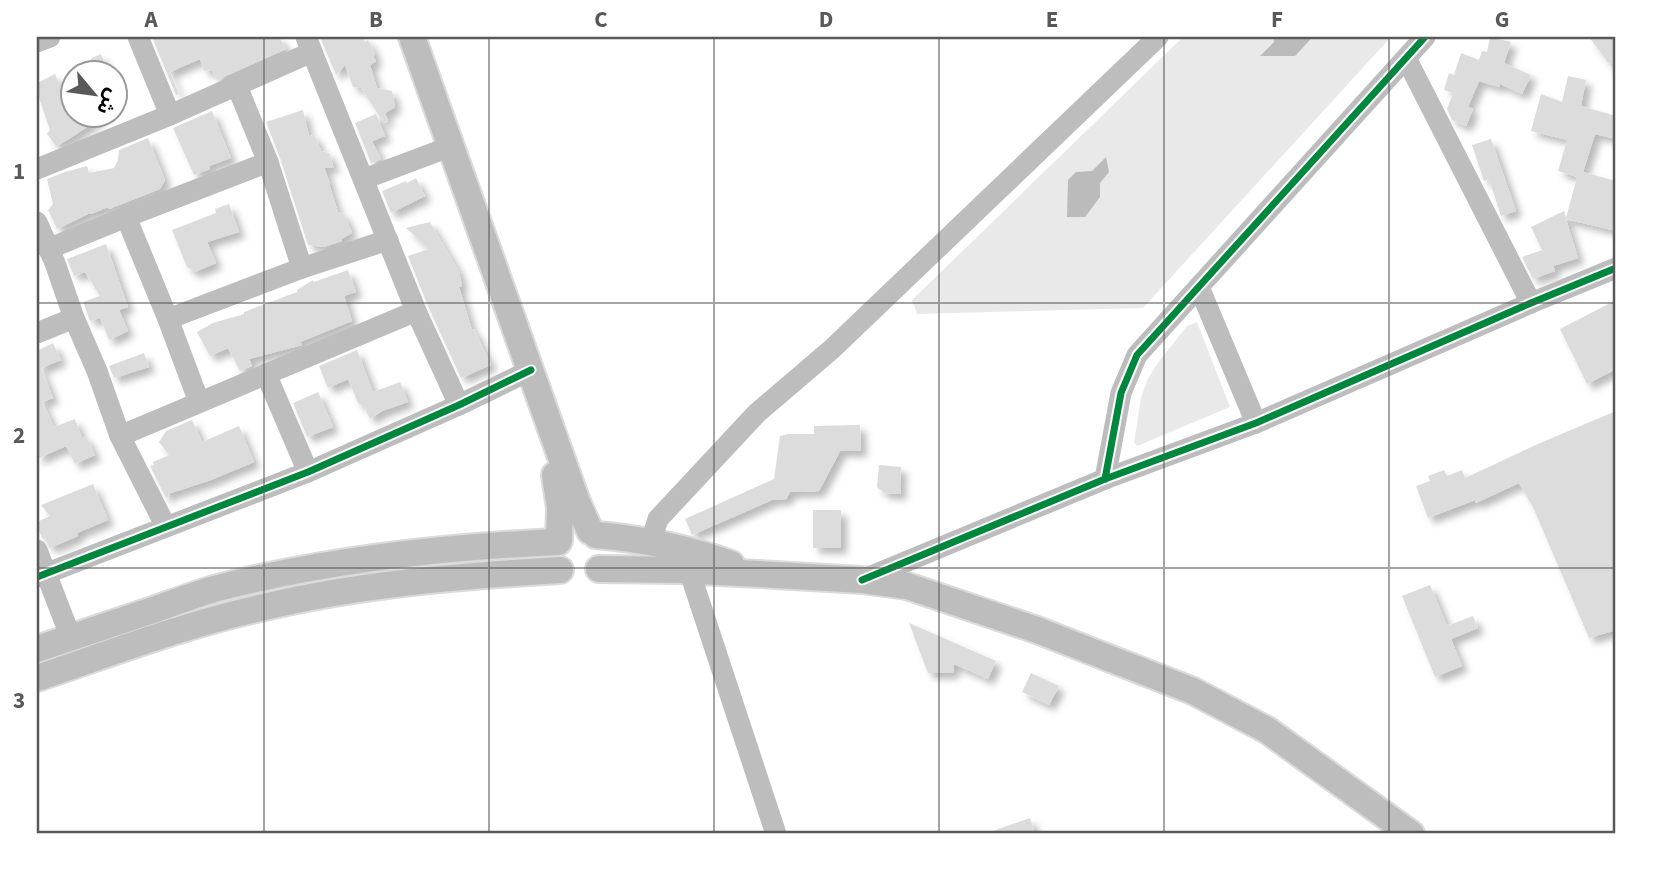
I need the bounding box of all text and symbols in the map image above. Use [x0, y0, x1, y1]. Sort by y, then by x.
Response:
text: A [143, 3, 158, 36]
text: B [369, 3, 383, 36]
text: C [594, 3, 608, 36]
text: D [819, 3, 833, 36]
text: E [1046, 3, 1058, 36]
text: F [1271, 3, 1283, 36]
text: G [1495, 3, 1509, 36]
north arrow [60, 60, 130, 130]
text: ش [89, 84, 126, 119]
text: 1 [13, 155, 25, 188]
text: 2 [13, 419, 25, 452]
text: 3 [13, 684, 25, 717]

